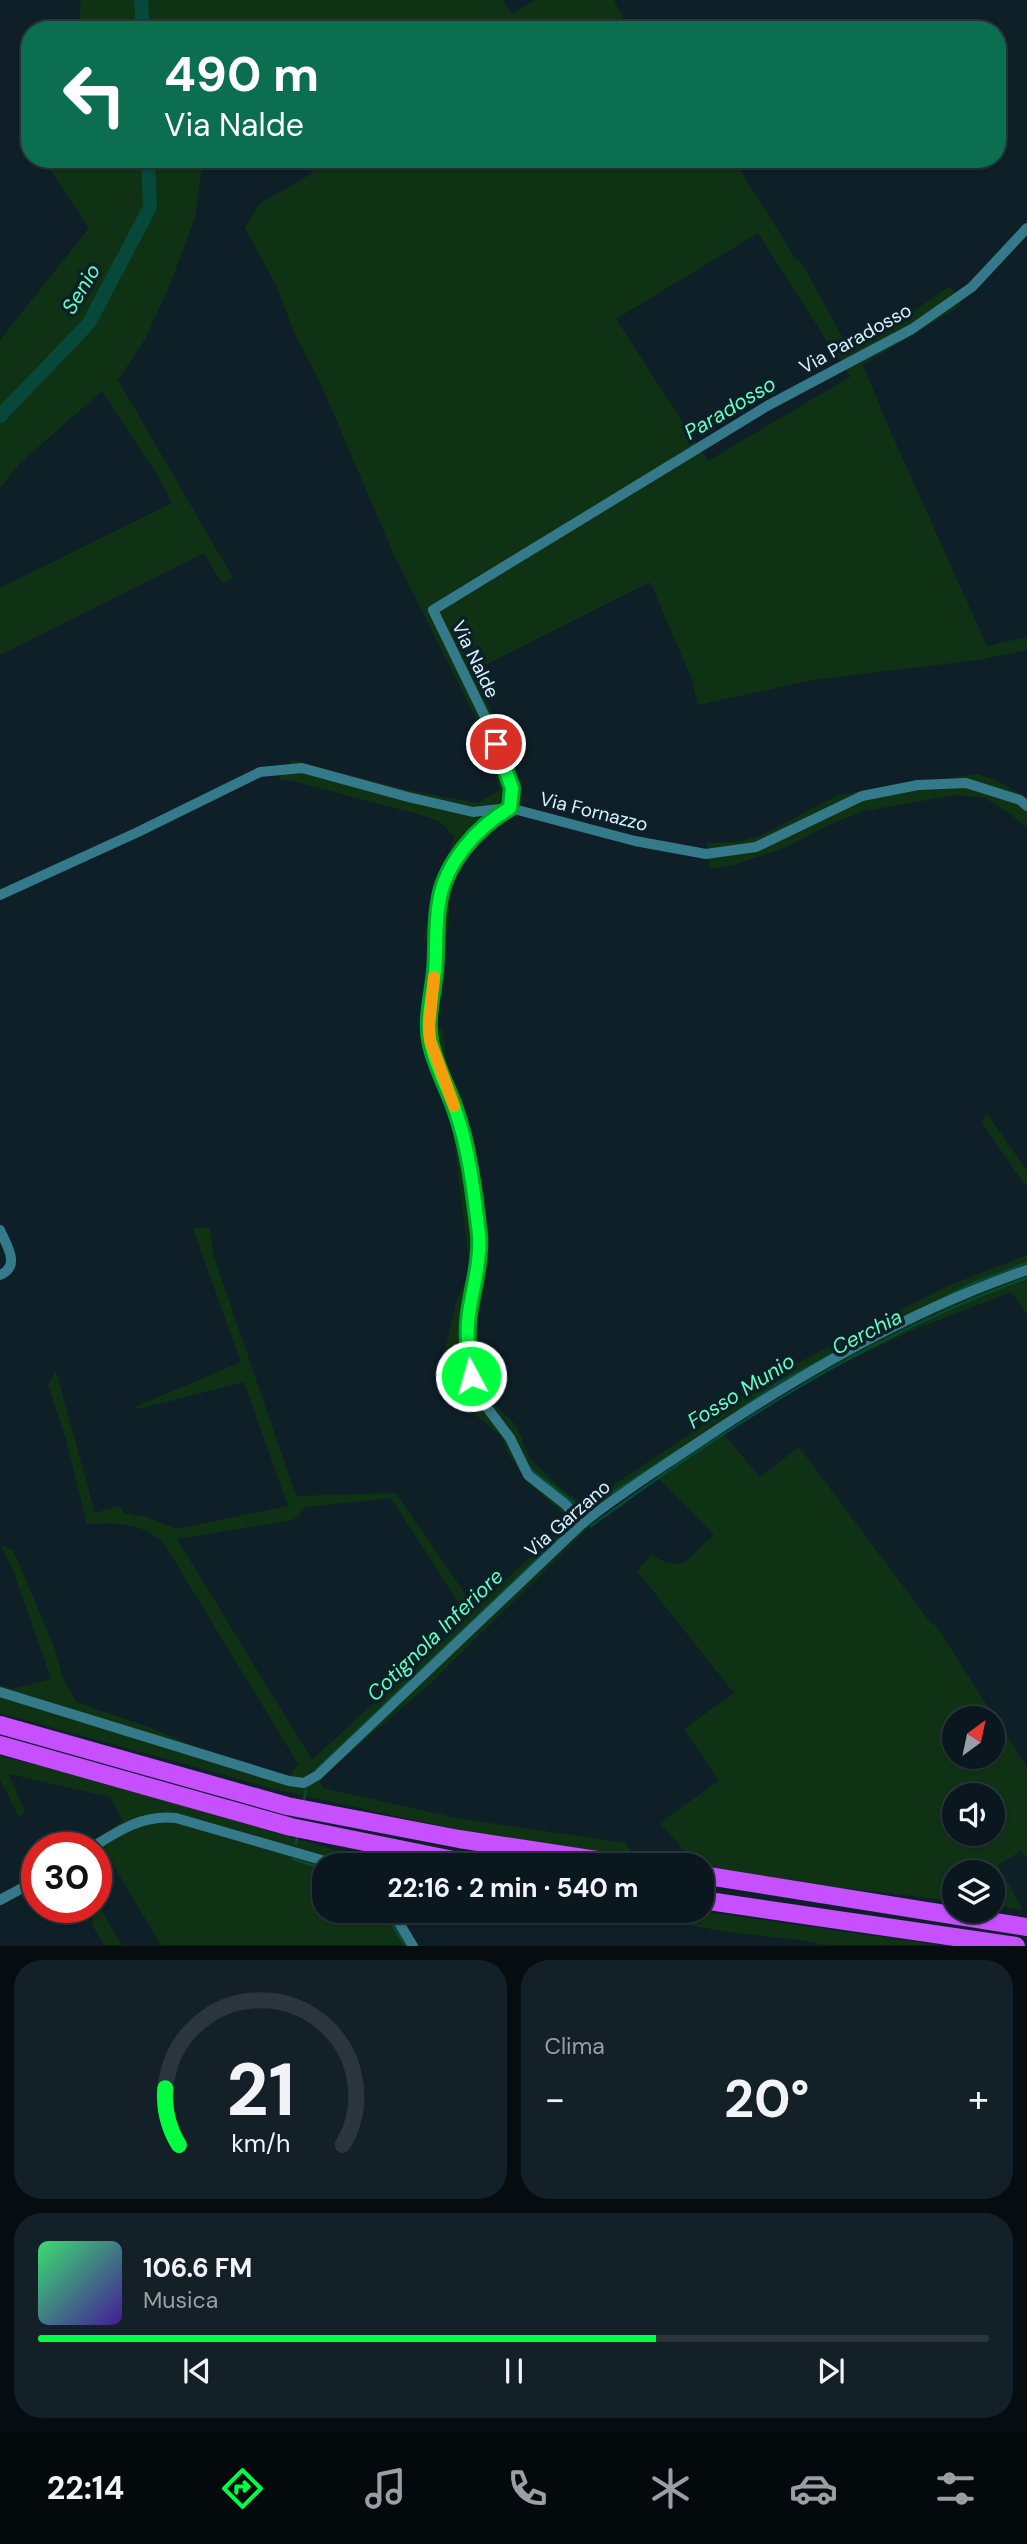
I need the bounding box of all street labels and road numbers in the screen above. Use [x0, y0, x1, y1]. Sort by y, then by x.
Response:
street label: Via Paradosso [795, 297, 916, 380]
street label: Via Nalde [446, 616, 505, 702]
street label: Via Fornazzo [537, 786, 651, 837]
street label: Via Garzano [519, 1474, 615, 1562]

